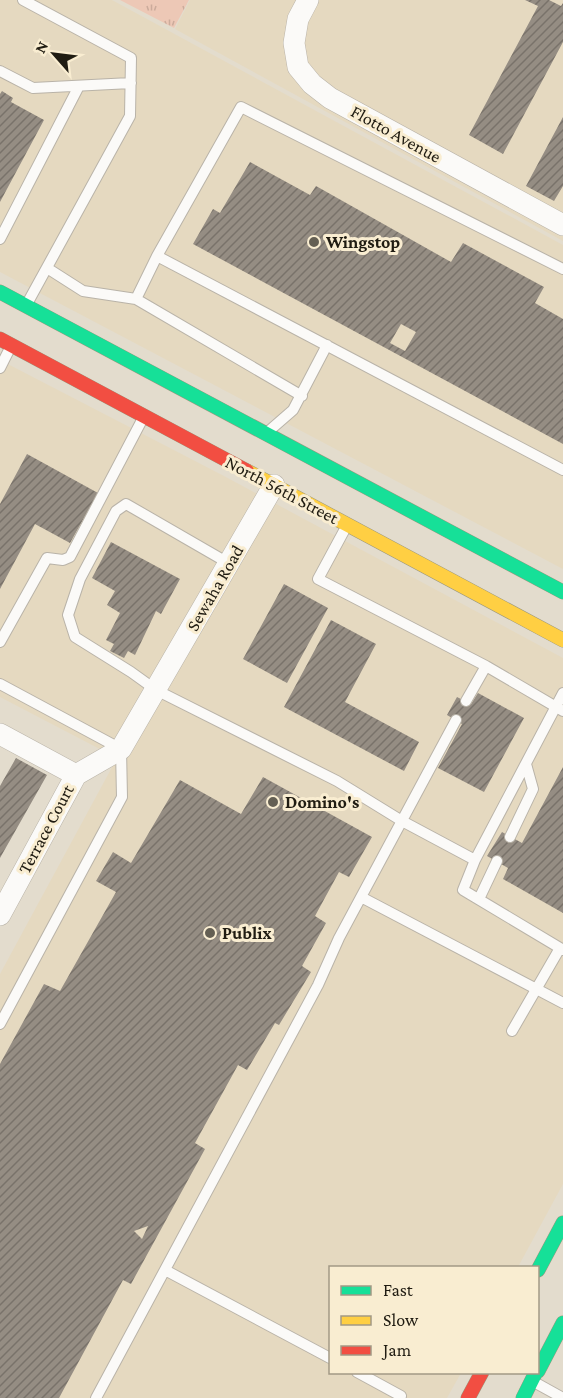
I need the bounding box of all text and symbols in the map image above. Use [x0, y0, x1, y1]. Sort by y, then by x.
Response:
north arrow [24, 24, 84, 84]
text: N [31, 38, 51, 56]
street label: Flotto Avenue [348, 101, 445, 167]
place label: Wingstop [325, 232, 400, 252]
marker: Wingstop [307, 235, 321, 249]
street label: North 56th Street [222, 452, 343, 529]
street label: Sewaha Road [182, 541, 248, 634]
street label: Terrace Court [14, 780, 78, 877]
place label: Domino's [285, 792, 359, 812]
marker: Domino's [266, 795, 280, 809]
place label: Publix [222, 923, 272, 943]
marker: Publix [203, 926, 217, 940]
legend [329, 1266, 539, 1374]
text: Fast [383, 1280, 414, 1300]
text: Slow [383, 1310, 419, 1330]
text: Jam [381, 1340, 412, 1360]

